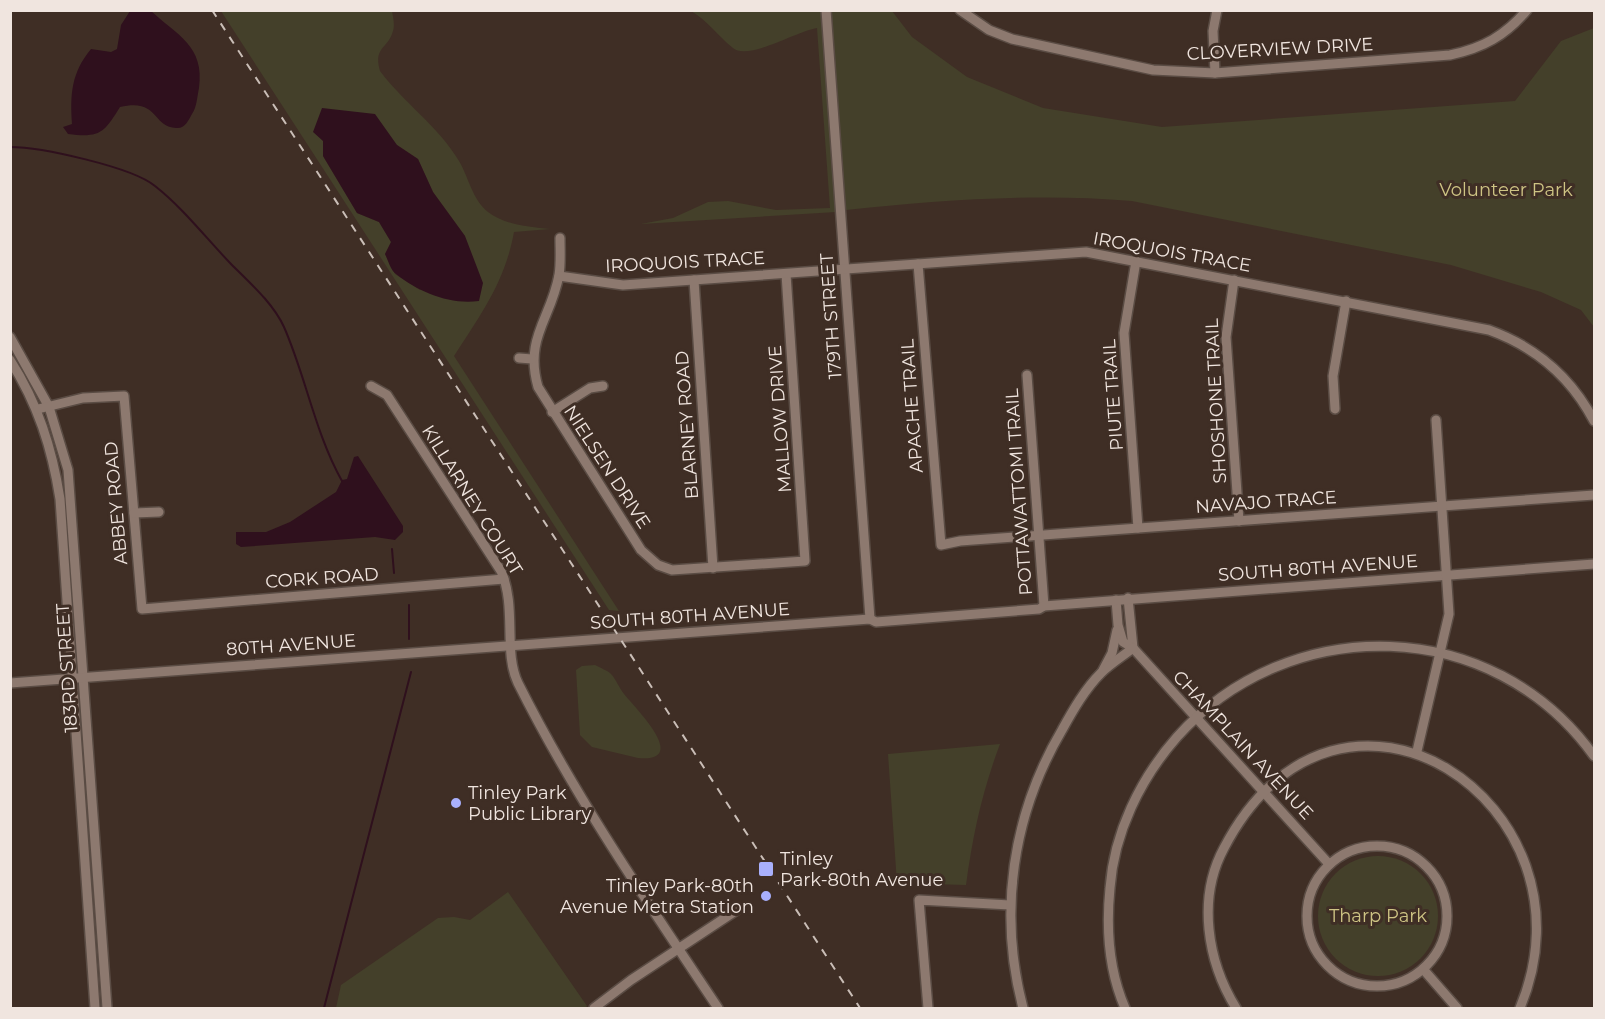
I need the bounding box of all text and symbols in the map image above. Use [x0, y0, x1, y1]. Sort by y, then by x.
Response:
street label: CLOVERVIEW DRIVE [1186, 33, 1374, 65]
park label: Volunteer Park [1439, 179, 1573, 201]
street label: IROQUOIS TRACE [1091, 227, 1253, 277]
street label: IROQUOIS TRACE [604, 247, 766, 277]
street label: 179TH STREET [816, 252, 846, 380]
street label: SHOSHONE TRAIL [1201, 317, 1231, 484]
street label: APACHE TRAIL [896, 338, 928, 474]
street label: PIUTE TRAIL [1098, 338, 1128, 451]
street label: MALLOW DRIVE [764, 344, 796, 494]
street label: BLARNEY ROAD [671, 350, 703, 500]
street label: POTTAWATTOMI TRAIL [1001, 387, 1037, 596]
street label: NIELSEN DRIVE [559, 401, 655, 533]
street label: KILLARNEY COURT [417, 421, 527, 580]
street label: ABBEY ROAD [100, 440, 132, 566]
street label: NAVAJO TRACE [1195, 486, 1337, 518]
street label: SOUTH 80TH AVENUE [1217, 550, 1419, 586]
street label: CORK ROAD [265, 563, 379, 593]
street label: SOUTH 80TH AVENUE [589, 598, 791, 634]
street label: 183RD STREET [51, 602, 82, 733]
street label: 80TH AVENUE [225, 629, 357, 661]
street label: CHAMPLAIN AVENUE [1168, 666, 1318, 824]
place label: Tinley Park Public Library [468, 782, 592, 825]
marker: Tinley Park Public Library [449, 796, 463, 810]
place label: Tinley Park-80th Avenue [780, 848, 943, 891]
marker: Tinley Park-80th Avenue [757, 860, 775, 878]
place label: Tinley Park-80th Avenue Metra Station [560, 875, 754, 918]
marker: Tinley Park-80th Avenue Metra Station [759, 889, 773, 903]
park label: Tharp Park [1329, 905, 1427, 927]

